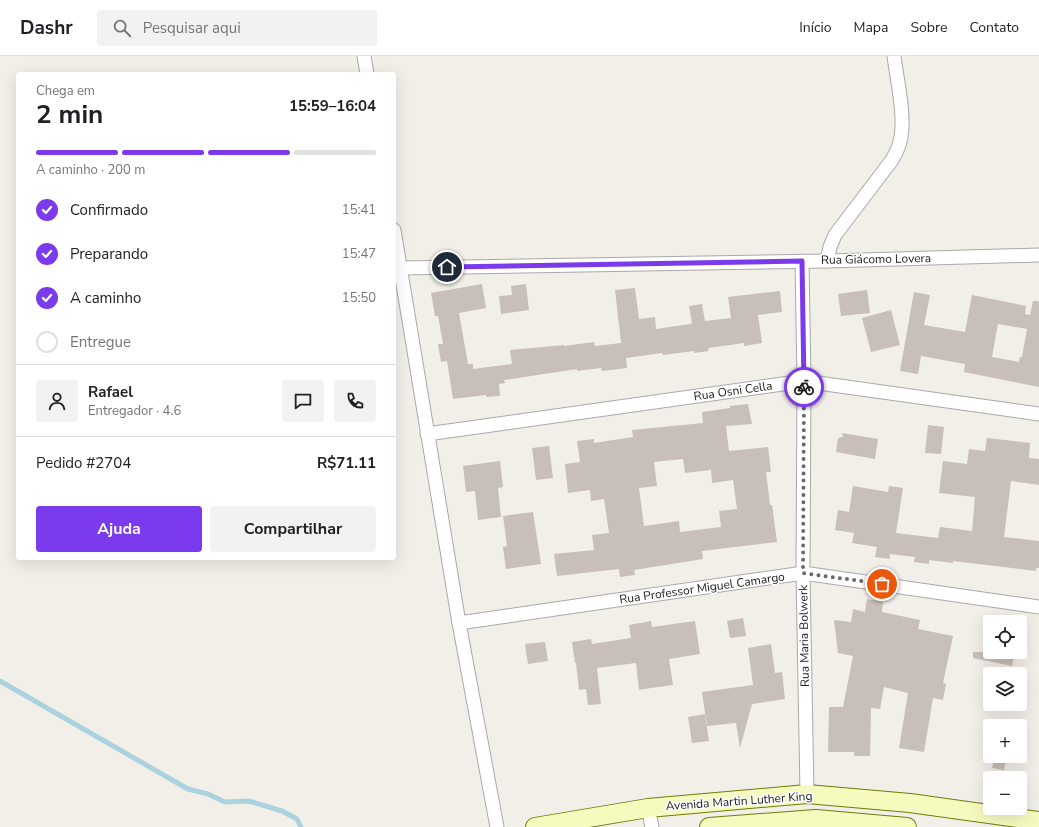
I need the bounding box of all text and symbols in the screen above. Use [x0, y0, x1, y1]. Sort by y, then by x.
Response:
search box [97, 10, 377, 46]
text: Dashr [20, 15, 73, 41]
icon: search [111, 17, 133, 39]
text: Pesquisar aqui [143, 18, 241, 38]
text: Início [799, 18, 831, 37]
text: Mapa [853, 18, 888, 37]
text: Sobre [910, 18, 947, 37]
text: Contato [969, 18, 1019, 37]
text: Chega em [36, 82, 95, 100]
text: 15:59–16:04 [289, 96, 376, 116]
text: 2 min [36, 97, 103, 132]
text: A caminho · 200 m [36, 161, 145, 179]
icon: check [36, 199, 58, 221]
text: Confirmado [70, 200, 148, 220]
text: 15:41 [342, 201, 376, 219]
icon: check [36, 243, 58, 265]
text: Preparando [70, 244, 148, 264]
text: 15:47 [342, 245, 376, 263]
pin [430, 250, 464, 284]
street label: Rua Giácomo Lovera [821, 250, 931, 268]
icon: home [436, 256, 458, 278]
icon: check [36, 287, 58, 309]
text: A caminho [70, 288, 141, 308]
text: 15:50 [342, 289, 376, 307]
text: Entregue [70, 332, 131, 352]
courier [784, 367, 824, 407]
icon: bike [793, 376, 815, 398]
street label: Rua Osni Cella [693, 378, 773, 404]
button: person [36, 380, 78, 422]
button: chat [282, 380, 324, 422]
button: phone [334, 380, 376, 422]
text: Rafael [88, 382, 133, 402]
text: Entregador · 4.6 [88, 402, 181, 420]
text: Pedido #2704 [36, 453, 131, 473]
text: R$71.11 [317, 453, 376, 473]
button: Ajuda [36, 506, 202, 552]
button: Compartilhar [210, 506, 376, 552]
pin [865, 567, 899, 601]
street label: Rua Professor Miguel Camargo [618, 568, 786, 608]
icon: bag [871, 573, 893, 595]
street label: Rua Maria Bolwerk [795, 584, 813, 687]
map controls [983, 615, 1027, 815]
button: locate [983, 615, 1027, 659]
button: layers [983, 667, 1027, 711]
button: + [983, 719, 1027, 763]
button: − [983, 771, 1027, 815]
street label: Avenida Martin Luther King [665, 788, 813, 814]

